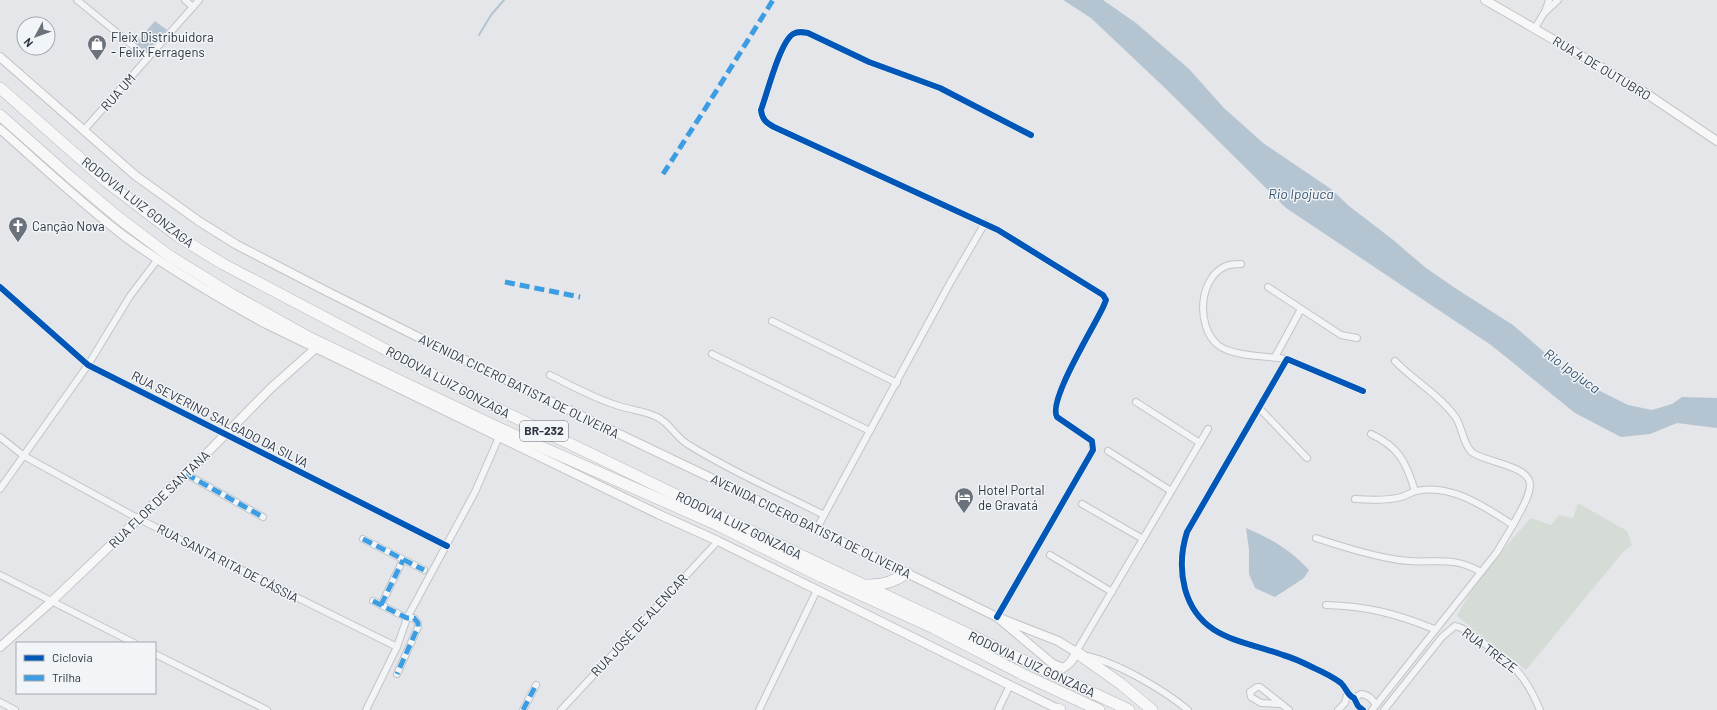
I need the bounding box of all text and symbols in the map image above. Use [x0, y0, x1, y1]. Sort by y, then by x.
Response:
north arrow [16, 16, 56, 56]
place label: Fleix Distribuidora - Felix Ferragens [111, 29, 214, 60]
street label: RUA 4 DE OUTUBRO [1550, 32, 1654, 104]
shop icon: Fleix Distribuidora - Felix Ferragens [86, 33, 108, 61]
text: N [21, 36, 35, 50]
street label: RUA UM [97, 70, 139, 114]
street label: RODOVIA LUIZ GONZAGA [79, 153, 197, 251]
water label: Rio Ipojuca [1268, 185, 1334, 202]
church icon: Canção Nova [7, 215, 29, 243]
place label: Canção Nova [32, 218, 105, 234]
street label: AVENIDA CICERO BATISTA DE OLIVEIRA [416, 330, 622, 442]
street label: RODOVIA LUIZ GONZAGA [383, 343, 513, 422]
water label: Rio Ipojuca [1541, 345, 1604, 397]
street label: RUA SEVERINO SALGADO DA SILVA [129, 367, 311, 471]
road number: BR-232 [520, 421, 568, 441]
street label: RUA FLOR DE SANTANA [105, 447, 213, 551]
street label: AVENIDA CICERO BATISTA DE OLIVEIRA [708, 470, 914, 582]
place label: Hotel Portal de Gravatá [978, 482, 1044, 513]
hotel icon: Hotel Portal de Gravatá [953, 486, 975, 514]
street label: RODOVIA LUIZ GONZAGA [673, 488, 805, 562]
street label: RUA SANTA RITA DE CÁSSIA [154, 520, 302, 606]
street label: RUA JOSÉ DE ALENCAR [587, 570, 691, 680]
street label: RUA TREZE [1459, 624, 1521, 676]
street label: RODOVIA LUIZ GONZAGA [966, 628, 1098, 700]
legend [16, 642, 156, 694]
text: Ciclovia [52, 650, 93, 664]
text: Trilha [52, 670, 81, 684]

